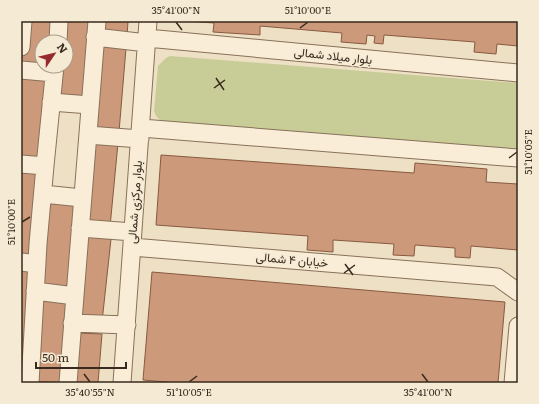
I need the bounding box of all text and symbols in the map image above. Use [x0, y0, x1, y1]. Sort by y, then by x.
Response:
text: 35°41'00"N [151, 2, 201, 17]
text: 51°10'00"E [285, 2, 331, 17]
north arrow [34, 34, 74, 74]
text: N [54, 39, 72, 56]
street label: بلوار میلاد شمالی [293, 42, 373, 68]
text: 51°10'05"E [520, 129, 535, 175]
street label: بلوار مرکزی شمالی [122, 160, 146, 244]
text: 51°10'00"E [3, 199, 18, 245]
street label: خیابان ۴ شمالی [255, 247, 329, 271]
scale bar [36, 344, 126, 370]
text: 50 m [42, 348, 69, 366]
text: 35°40'55"N [65, 384, 115, 399]
text: 51°10'05"E [166, 384, 212, 399]
text: 35°41'00"N [403, 384, 453, 399]

